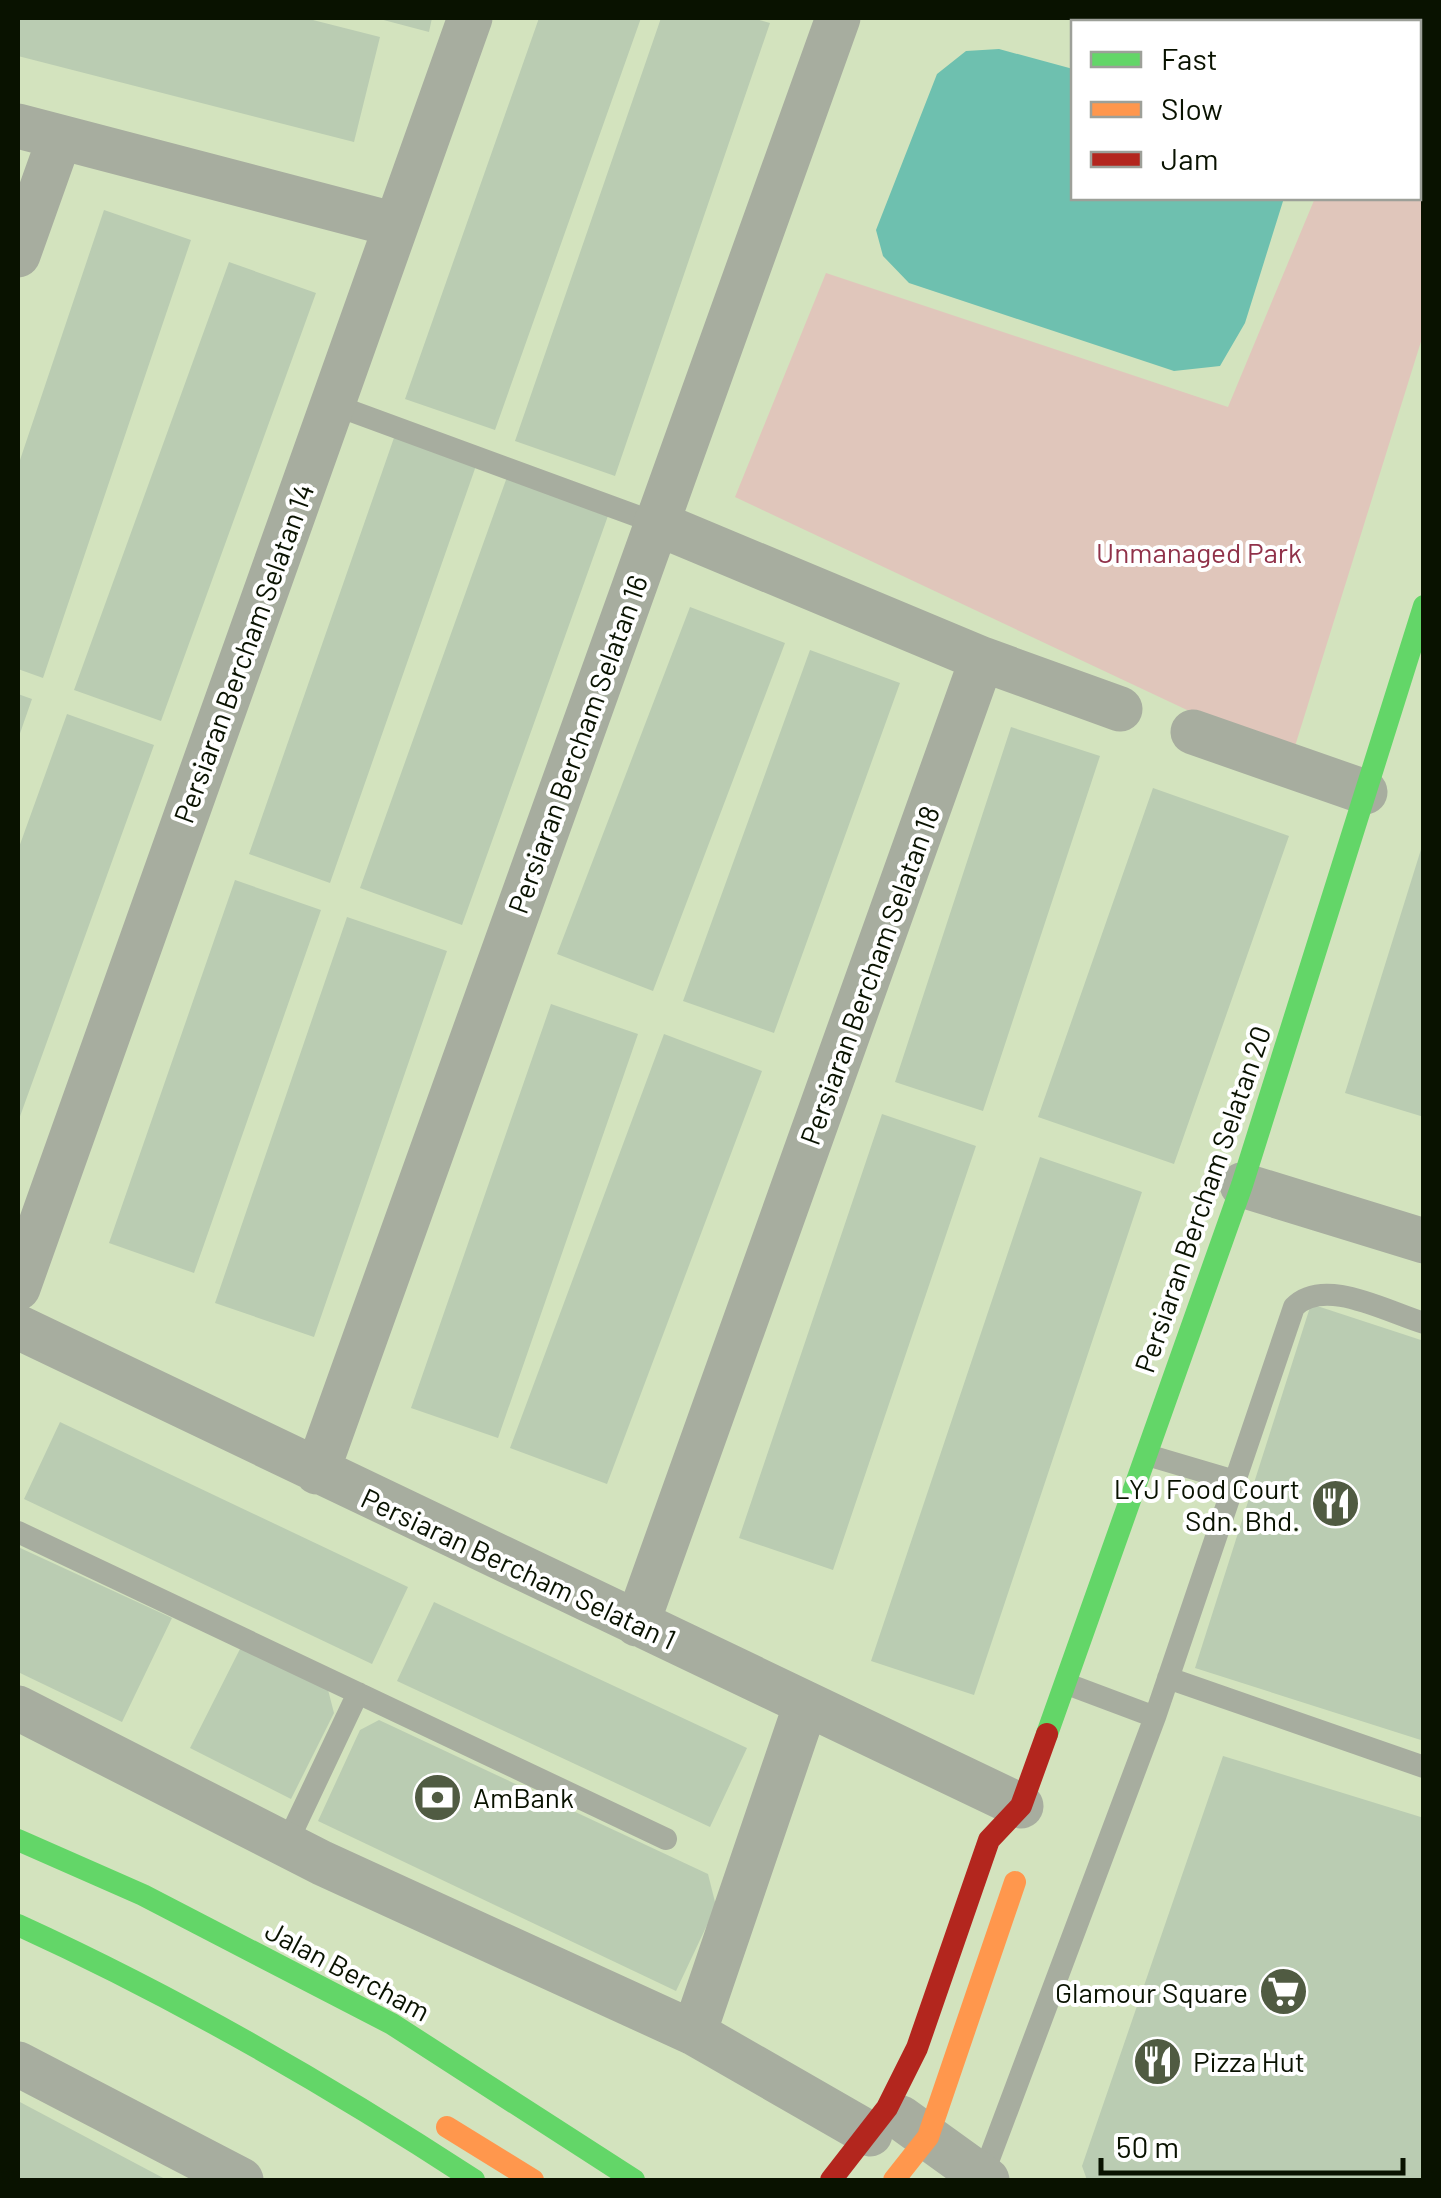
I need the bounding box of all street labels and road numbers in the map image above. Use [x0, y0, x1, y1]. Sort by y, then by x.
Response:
street label: Persiaran Bercham Selatan 14 [166, 479, 320, 827]
street label: Persiaran Bercham Selatan 16 [500, 570, 654, 918]
street label: Persiaran Bercham Selatan 18 [792, 801, 946, 1149]
street label: Persiaran Bercham Selatan 20 [1127, 1021, 1277, 1377]
street label: Persiaran Bercham Selatan 1 [356, 1480, 682, 1656]
street label: Jalan Bercham [260, 1912, 436, 2028]

